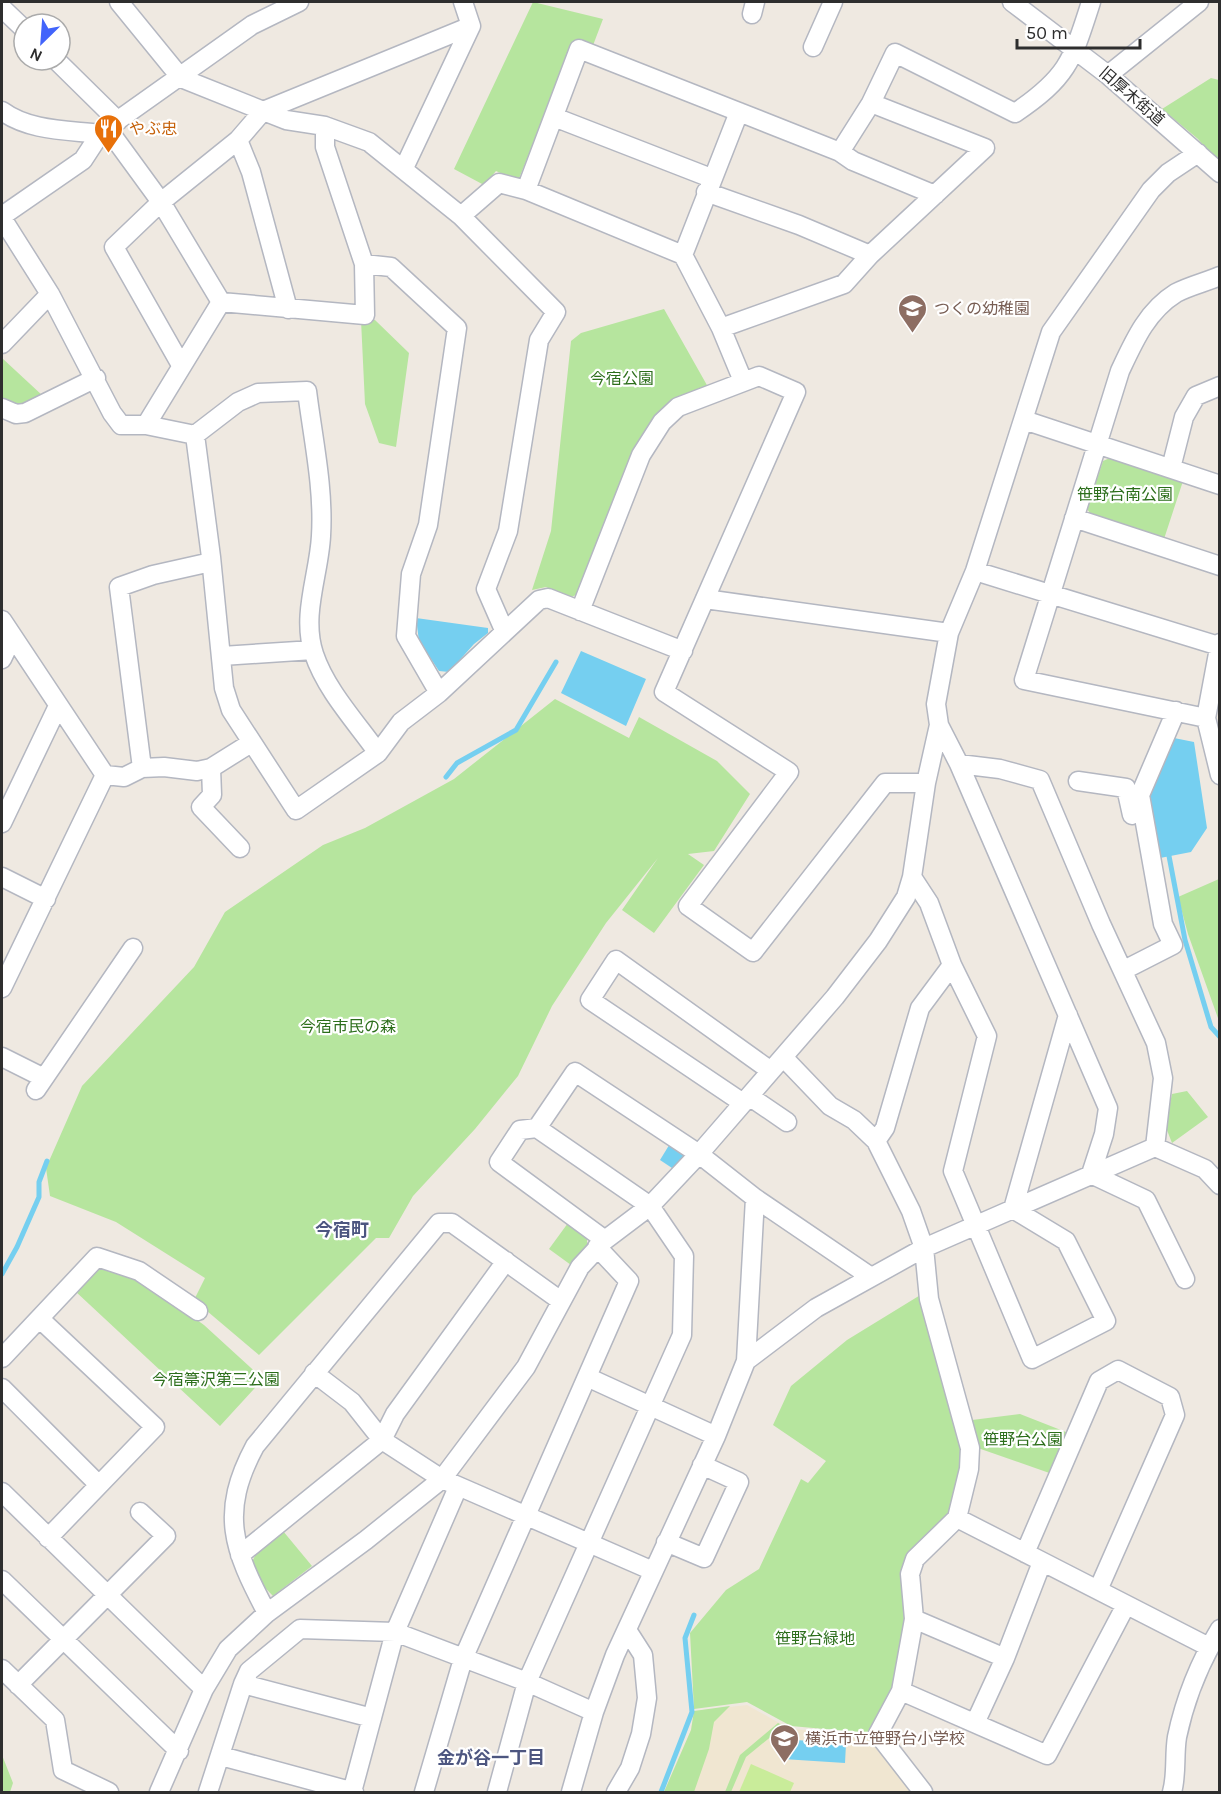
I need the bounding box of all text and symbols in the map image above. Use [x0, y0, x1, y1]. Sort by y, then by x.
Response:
north arrow [12, 12, 72, 72]
scale bar [1017, 12, 1140, 50]
text: 50 m [1026, 22, 1068, 44]
text: N [27, 44, 45, 66]
street label: 旧厚木街道 [1096, 63, 1168, 129]
restaurant icon: やぶ忠 [92, 112, 124, 154]
place label: やぶ忠 [129, 119, 177, 138]
school or university icon: つくの幼稚園 [897, 292, 929, 334]
place label: つくの幼稚園 [934, 299, 1030, 318]
park label: 今宿公園 [590, 369, 654, 388]
park label: 笹野台南公園 [1077, 485, 1173, 504]
park label: 今宿市民の森 [300, 1017, 396, 1036]
district label: 今宿町 [315, 1219, 369, 1241]
park label: 今宿箒沢第三公園 [152, 1370, 280, 1389]
park label: 笹野台公園 [983, 1430, 1063, 1449]
park label: 笹野台緑地 [775, 1629, 855, 1648]
school or university icon: 横浜市立笹野台小学校 [768, 1722, 800, 1764]
place label: 横浜市立笹野台小学校 [805, 1729, 965, 1748]
district label: 金が谷一丁目 [437, 1747, 545, 1769]

